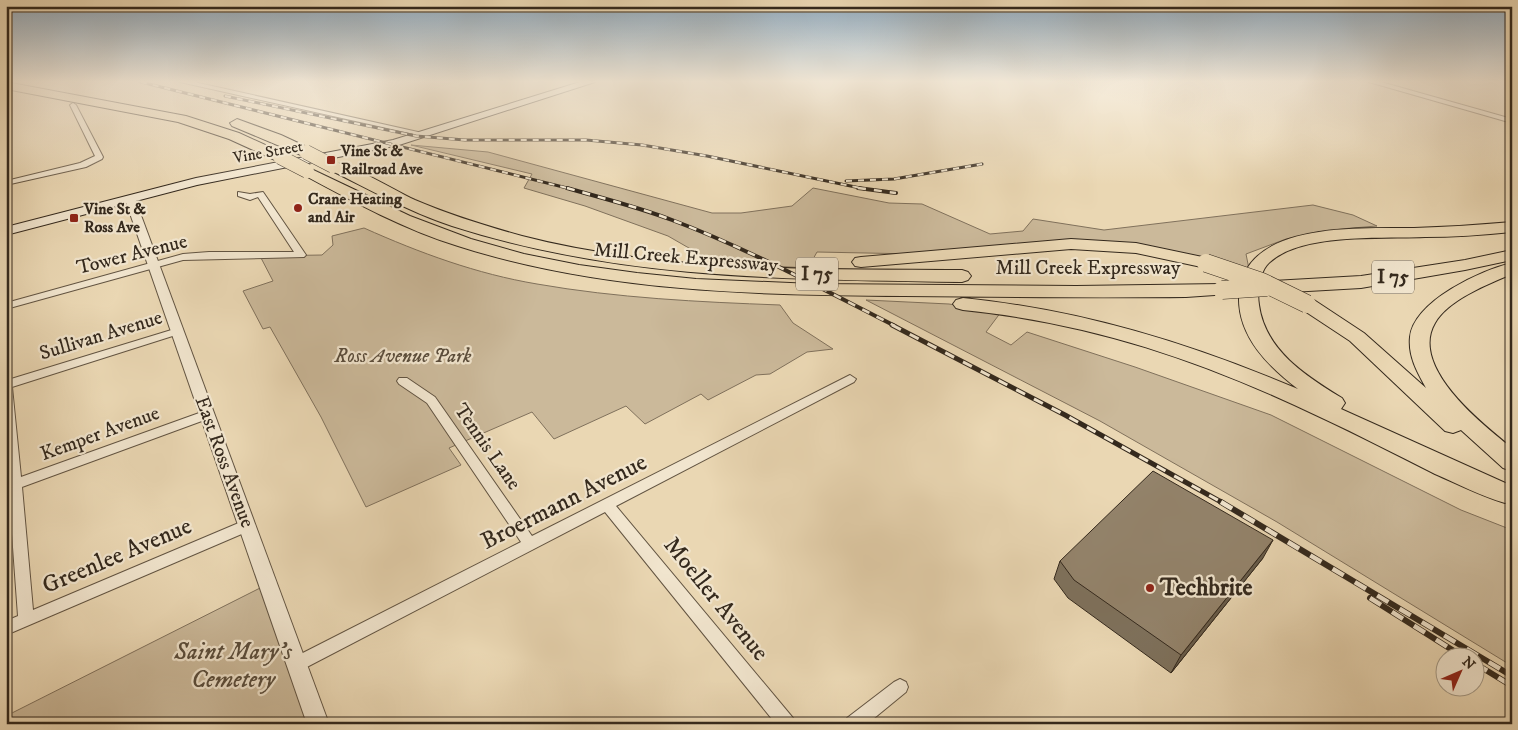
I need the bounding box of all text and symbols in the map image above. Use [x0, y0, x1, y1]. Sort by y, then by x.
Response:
street label: Vine Street [231, 136, 304, 168]
place label: Vine St & Railroad Ave [340, 141, 423, 179]
marker: Vine St & Railroad Ave [325, 154, 337, 166]
place label: Crane Heating and Air [308, 189, 403, 227]
place label: Vine St & Ross Ave [83, 199, 146, 237]
marker: Crane Heating and Air [292, 202, 304, 214]
marker: Vine St & Ross Ave [68, 212, 80, 224]
street label: Tower Avenue [74, 229, 190, 281]
street label: Mill Creek Expressway [593, 237, 780, 279]
street label: Mill Creek Expressway [996, 256, 1181, 281]
road number: I 75 [796, 258, 838, 290]
road number: I 75 [1372, 260, 1414, 294]
street label: Sullivan Avenue [37, 305, 165, 367]
park label: Ross Avenue Park [334, 344, 472, 369]
street label: East Ross Avenue [189, 393, 259, 531]
street label: Tennis Lane [448, 399, 526, 495]
street label: Kemper Avenue [37, 401, 163, 467]
street label: Broermann Avenue [476, 447, 652, 557]
street label: Greenlee Avenue [38, 511, 196, 601]
street label: Moeller Avenue [657, 531, 775, 667]
place label: Techbrite [1159, 573, 1252, 603]
marker: Techbrite [1144, 582, 1156, 594]
park label: Saint Mary’s Cemetery [173, 637, 292, 695]
north arrow [1436, 648, 1486, 698]
text: N [1458, 653, 1479, 674]

